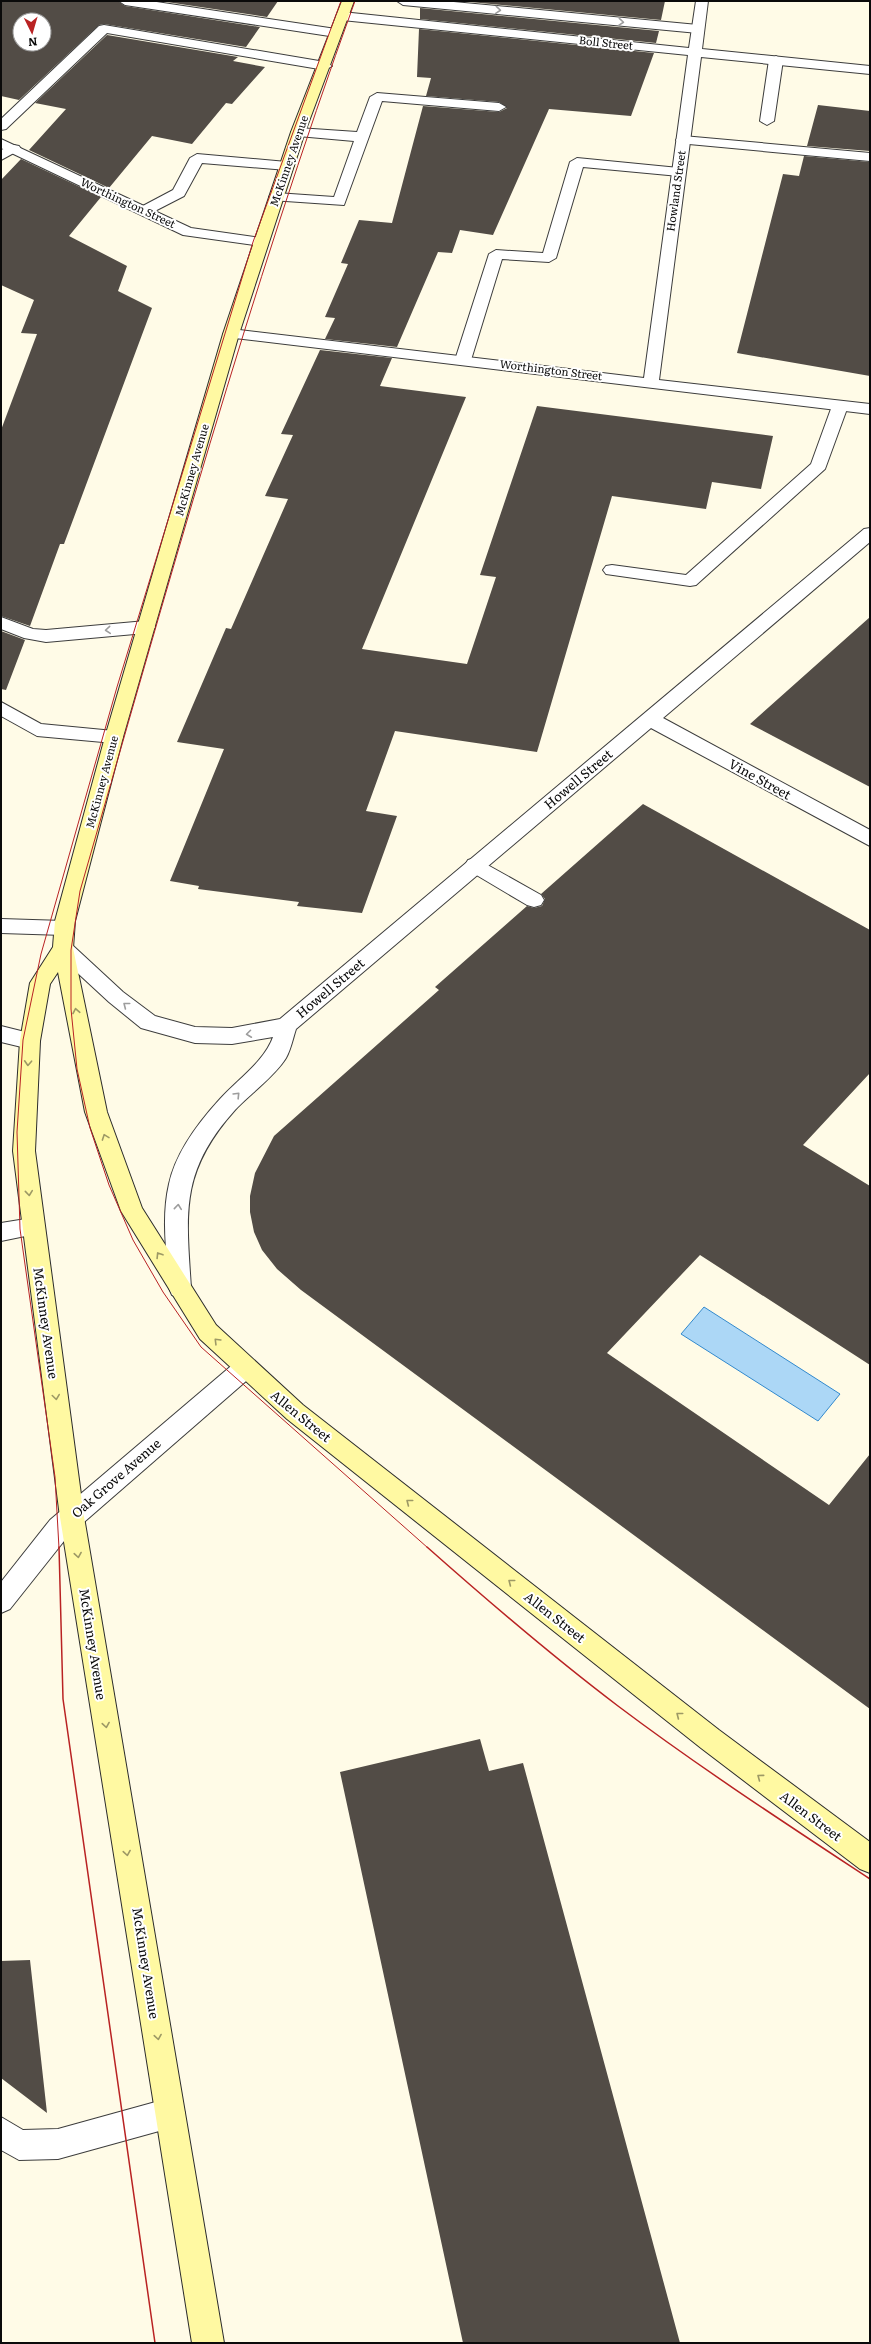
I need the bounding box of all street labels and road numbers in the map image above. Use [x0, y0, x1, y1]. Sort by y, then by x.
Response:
street label: Boll Street [578, 31, 635, 53]
street label: McKinney Avenue [265, 113, 311, 208]
street label: Howland Street [661, 149, 689, 232]
street label: Worthington Street [78, 173, 179, 231]
street label: Worthington Street [499, 355, 604, 383]
street label: McKinney Avenue [170, 421, 212, 518]
street label: McKinney Avenue [81, 733, 121, 830]
street label: Howell Street [539, 744, 617, 813]
street label: Vine Street [726, 754, 796, 804]
street label: Howell Street [291, 953, 369, 1022]
street label: McKinney Avenue [29, 1266, 64, 1380]
street label: Allen Street [267, 1385, 336, 1446]
street label: Oak Grove Avenue [67, 1433, 165, 1522]
street label: McKinney Avenue [75, 1587, 112, 1701]
street label: Allen Street [521, 1587, 591, 1647]
street label: Allen Street [776, 1786, 847, 1846]
street label: McKinney Avenue [128, 1906, 165, 2020]

